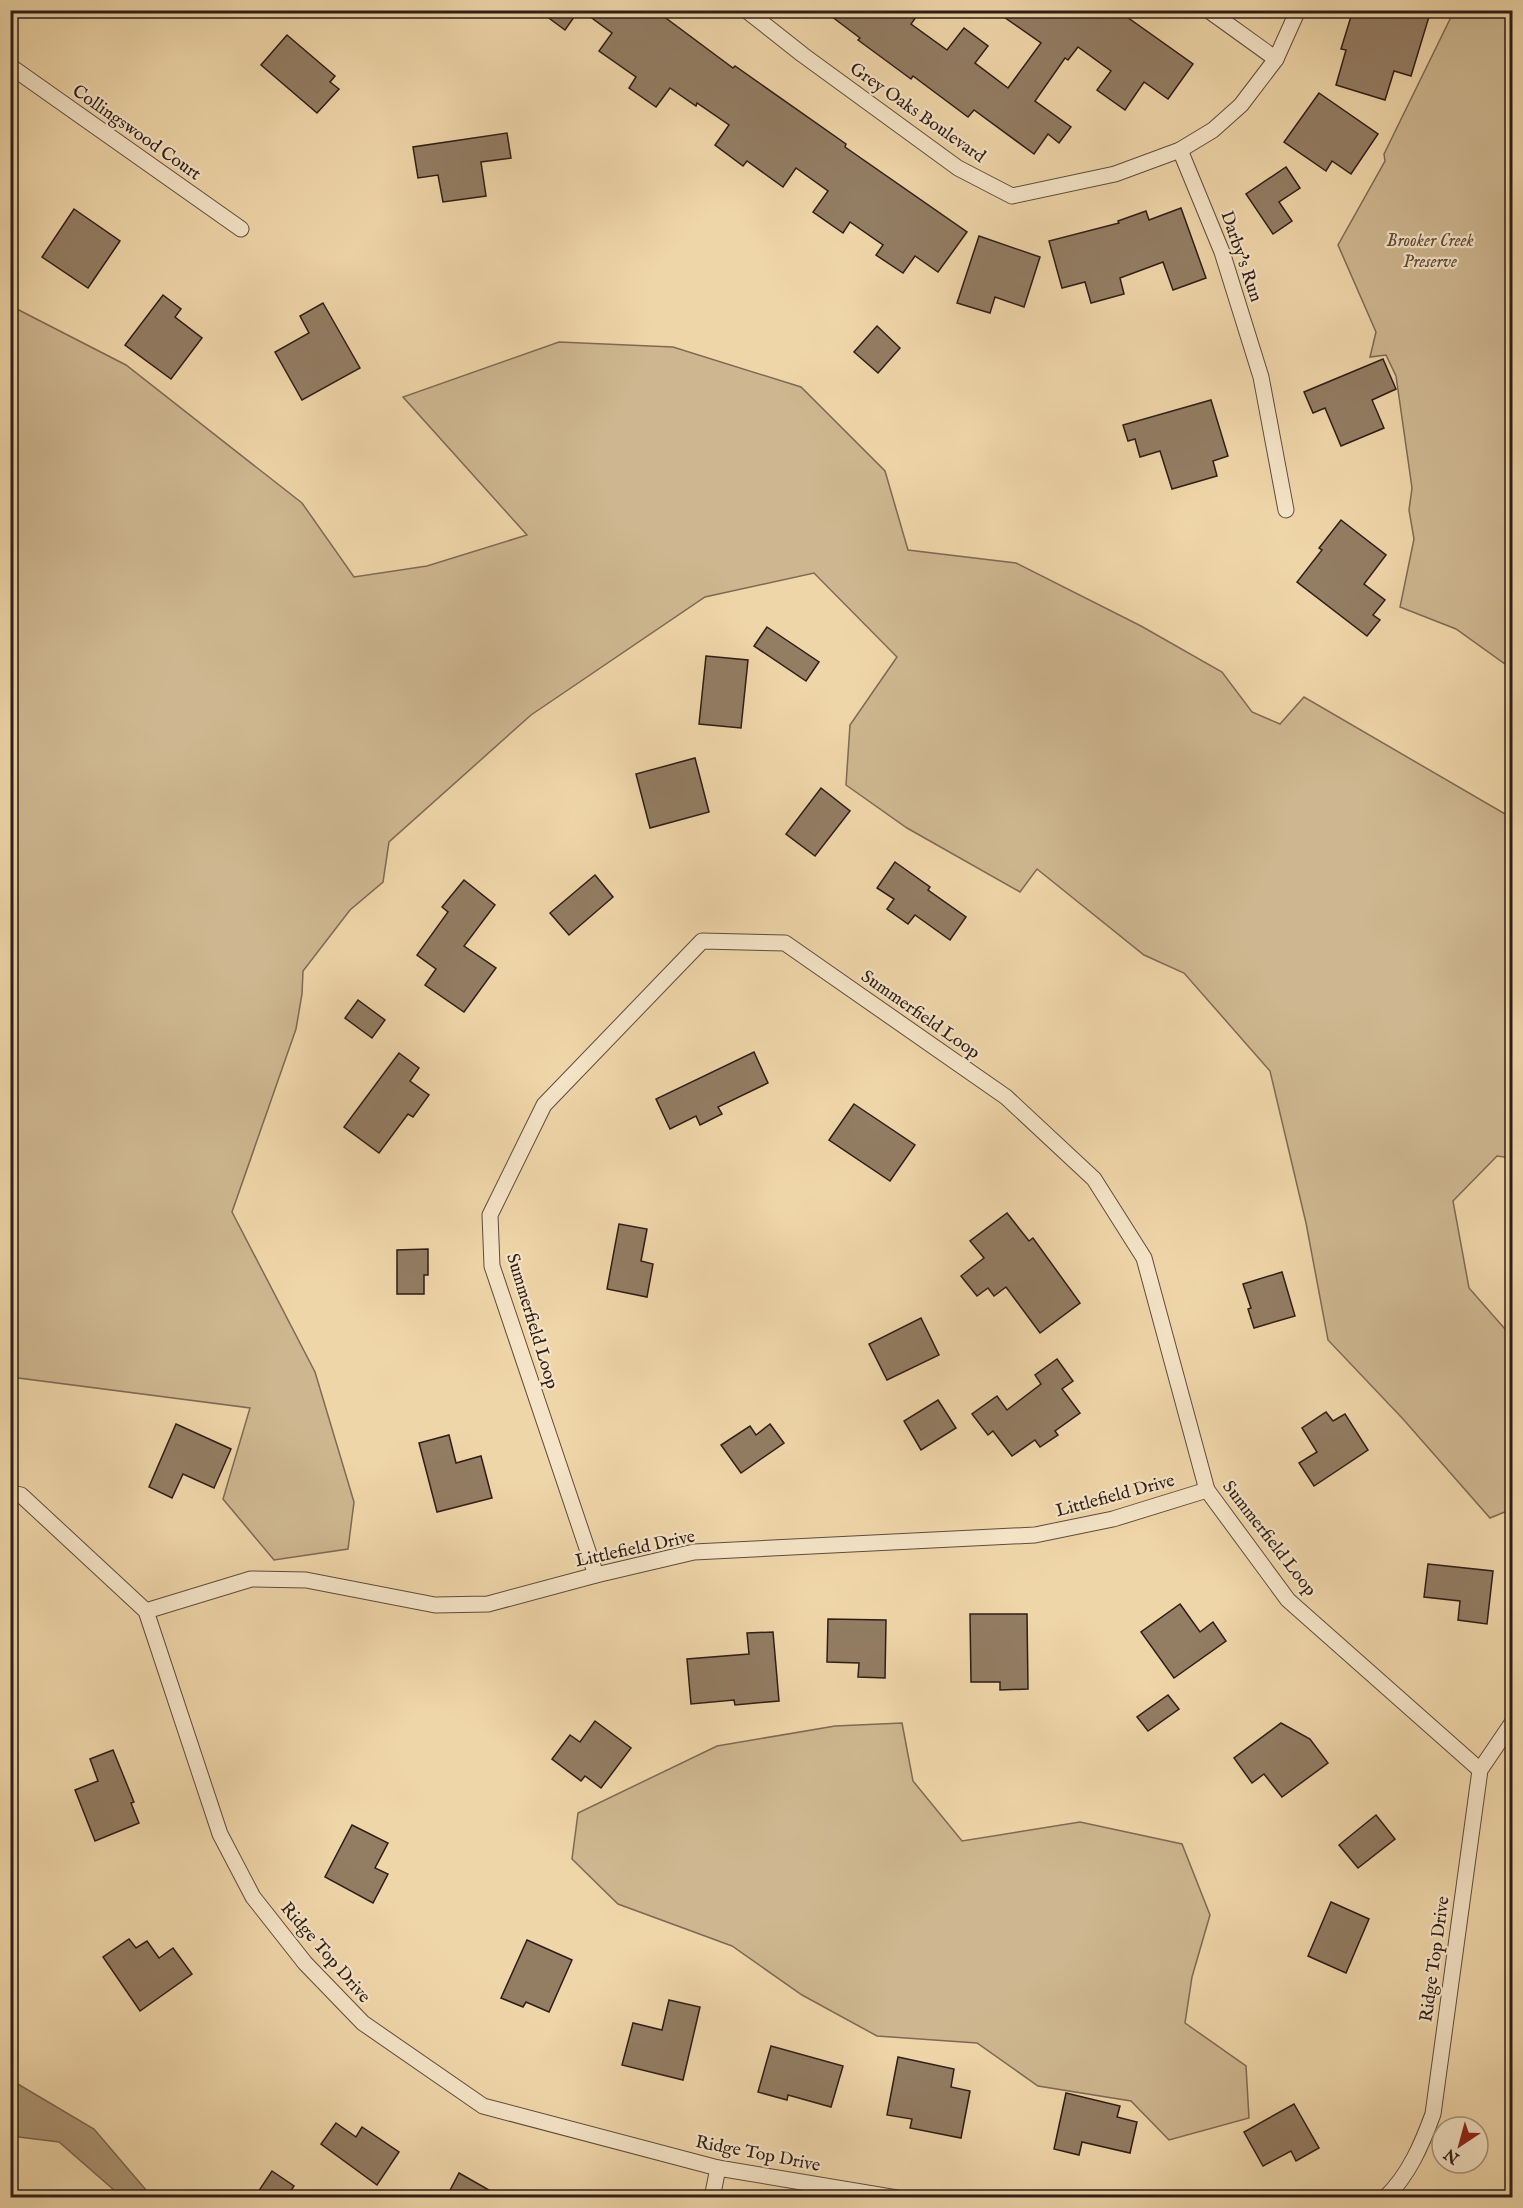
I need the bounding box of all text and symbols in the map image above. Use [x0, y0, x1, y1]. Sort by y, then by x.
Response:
street label: Grey Oaks Boulevard [845, 58, 990, 169]
street label: Collingswood Court [67, 80, 205, 186]
street label: Darby's Run [1214, 208, 1267, 305]
park label: Brooker Creek Preserve [1386, 230, 1474, 274]
street label: Summerfield Loop [856, 966, 984, 1065]
street label: Summerfield Loop [500, 1251, 563, 1392]
street label: Littlefield Drive [1053, 1470, 1177, 1523]
street label: Summerfield Loop [1217, 1477, 1321, 1602]
street label: Littlefield Drive [573, 1526, 697, 1573]
street label: Ridge Top Drive [1415, 1895, 1456, 2024]
street label: Ridge Top Drive [275, 1898, 375, 2008]
north arrow [1430, 2115, 1490, 2175]
street label: Ridge Top Drive [693, 2131, 822, 2178]
text: N [1441, 2143, 1465, 2168]

